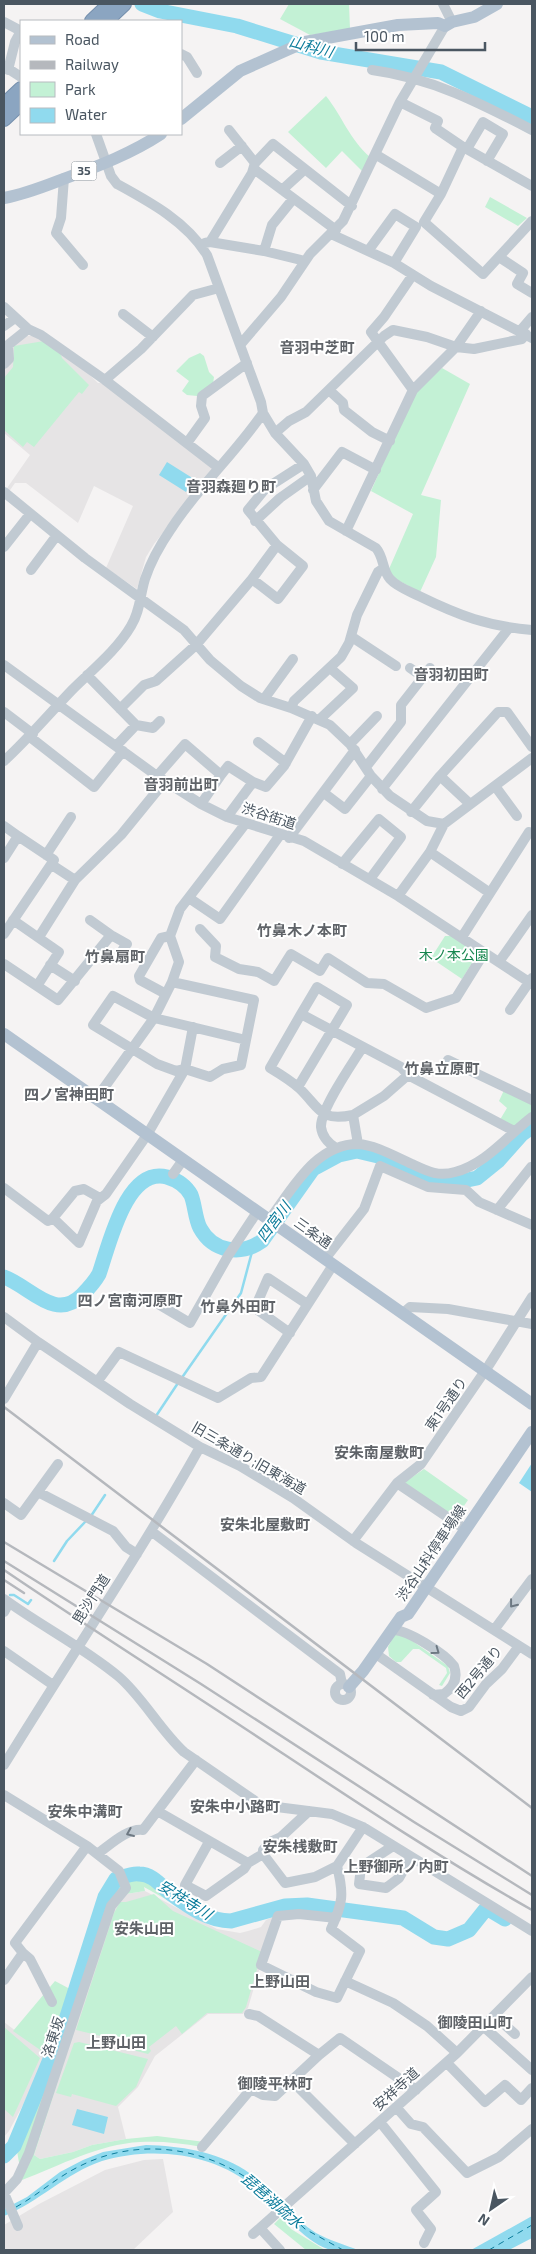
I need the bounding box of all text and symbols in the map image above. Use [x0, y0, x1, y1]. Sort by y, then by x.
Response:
legend [20, 20, 182, 135]
scale bar [356, 20, 485, 52]
text: 100 m [364, 27, 405, 45]
text: Road [65, 30, 100, 48]
water label: 山科川 [287, 32, 337, 61]
text: Railway [65, 55, 119, 73]
text: Park [65, 80, 96, 98]
text: Water [65, 105, 107, 123]
road number: 35 [72, 162, 96, 180]
district label: 音羽中芝町 [279, 338, 355, 356]
district label: 音羽森廻り町 [186, 477, 276, 495]
district label: 音羽初田町 [413, 665, 489, 683]
district label: 音羽前出町 [143, 775, 219, 793]
street label: 渋谷街道 [240, 799, 298, 832]
district label: 竹鼻木ノ本町 [257, 921, 347, 939]
park label: 木ノ本公園 [419, 946, 489, 963]
district label: 竹鼻扇町 [85, 947, 145, 965]
district label: 竹鼻立原町 [404, 1059, 480, 1077]
district label: 四ノ宮神田町 [24, 1085, 114, 1103]
water label: 四宮川 [252, 1196, 295, 1245]
street label: 三条通 [291, 1214, 335, 1252]
district label: 四ノ宮南河原町 [77, 1291, 183, 1309]
district label: 竹鼻外田町 [200, 1297, 276, 1315]
street label: 東1号通り [421, 1374, 470, 1434]
street label: 旧三条通り;旧東海道 [189, 1418, 310, 1497]
district label: 安朱南屋敷町 [334, 1443, 424, 1461]
street label: 渋谷山科停車場線 [392, 1502, 469, 1604]
district label: 安朱北屋敷町 [220, 1515, 310, 1533]
street label: 毘沙門道 [68, 1571, 113, 1627]
one-way arrow [510, 1598, 518, 1607]
street label: 西2号通り [452, 1642, 506, 1702]
one-way arrow [430, 1645, 439, 1655]
district label: 安朱中小路町 [190, 1797, 280, 1815]
district label: 安朱中溝町 [47, 1802, 123, 1820]
one-way arrow [127, 1826, 136, 1836]
district label: 安朱桟敷町 [262, 1837, 338, 1855]
district label: 上野御所ノ内町 [343, 1857, 449, 1875]
water label: 安祥寺川 [155, 1876, 217, 1924]
district label: 安朱山田 [114, 1919, 174, 1937]
district label: 上野山田 [250, 1972, 310, 1990]
district label: 御陵田山町 [437, 2013, 513, 2031]
street label: 洛東坂 [38, 2014, 67, 2059]
district label: 上野山田 [86, 2033, 146, 2051]
street label: 安祥寺道 [369, 2064, 422, 2114]
district label: 御陵平林町 [237, 2074, 313, 2092]
water label: 琵琶湖疏水 [238, 2169, 308, 2233]
north arrow [466, 2184, 516, 2234]
text: N [475, 2210, 492, 2230]

